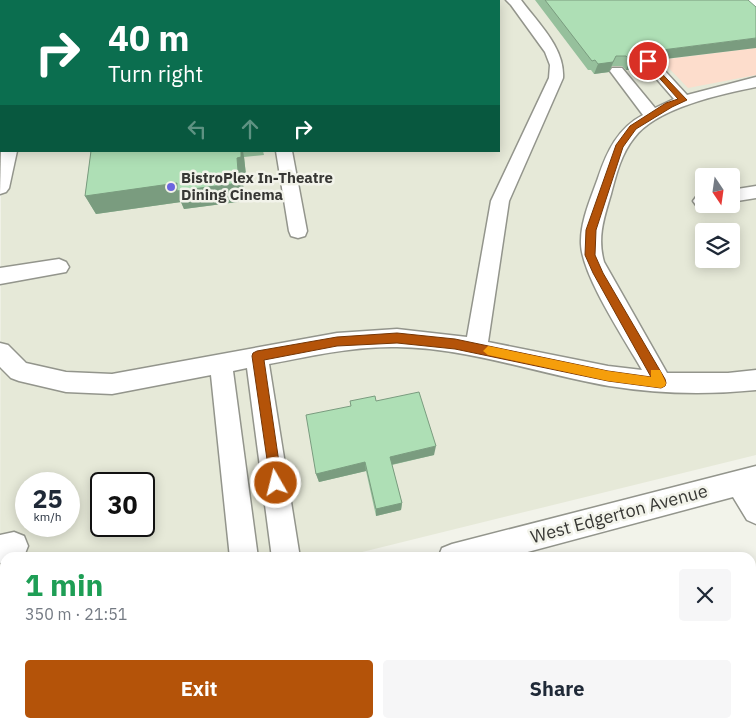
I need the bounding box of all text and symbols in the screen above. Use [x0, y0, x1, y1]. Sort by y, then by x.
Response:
text: 40 m [108, 15, 190, 61]
icon: right [25, 20, 90, 85]
pin [627, 40, 669, 82]
icon: arrive [634, 47, 662, 75]
text: Turn right [108, 59, 203, 88]
icon: left [183, 115, 211, 143]
icon: ahead [236, 115, 264, 143]
icon: right [289, 115, 317, 143]
place label: BistroPlex In-Theatre Dining Cinema [181, 168, 333, 204]
north arrow [695, 168, 740, 212]
map controls [695, 168, 740, 268]
marker: BistroPlex In-Theatre Dining Cinema [165, 181, 177, 193]
button: layers [695, 223, 740, 268]
position arrow [249, 456, 301, 508]
speed limit sign: 30 [90, 472, 155, 537]
street label: West Edgerton Avenue [528, 479, 710, 548]
text: 25 [32, 482, 63, 515]
text: km/h [33, 509, 62, 524]
text: 1 min [25, 565, 103, 604]
button: close [679, 569, 731, 621]
text: 350 m · 21:51 [25, 604, 127, 624]
button: Exit [25, 660, 373, 718]
button: Share [383, 660, 731, 718]

